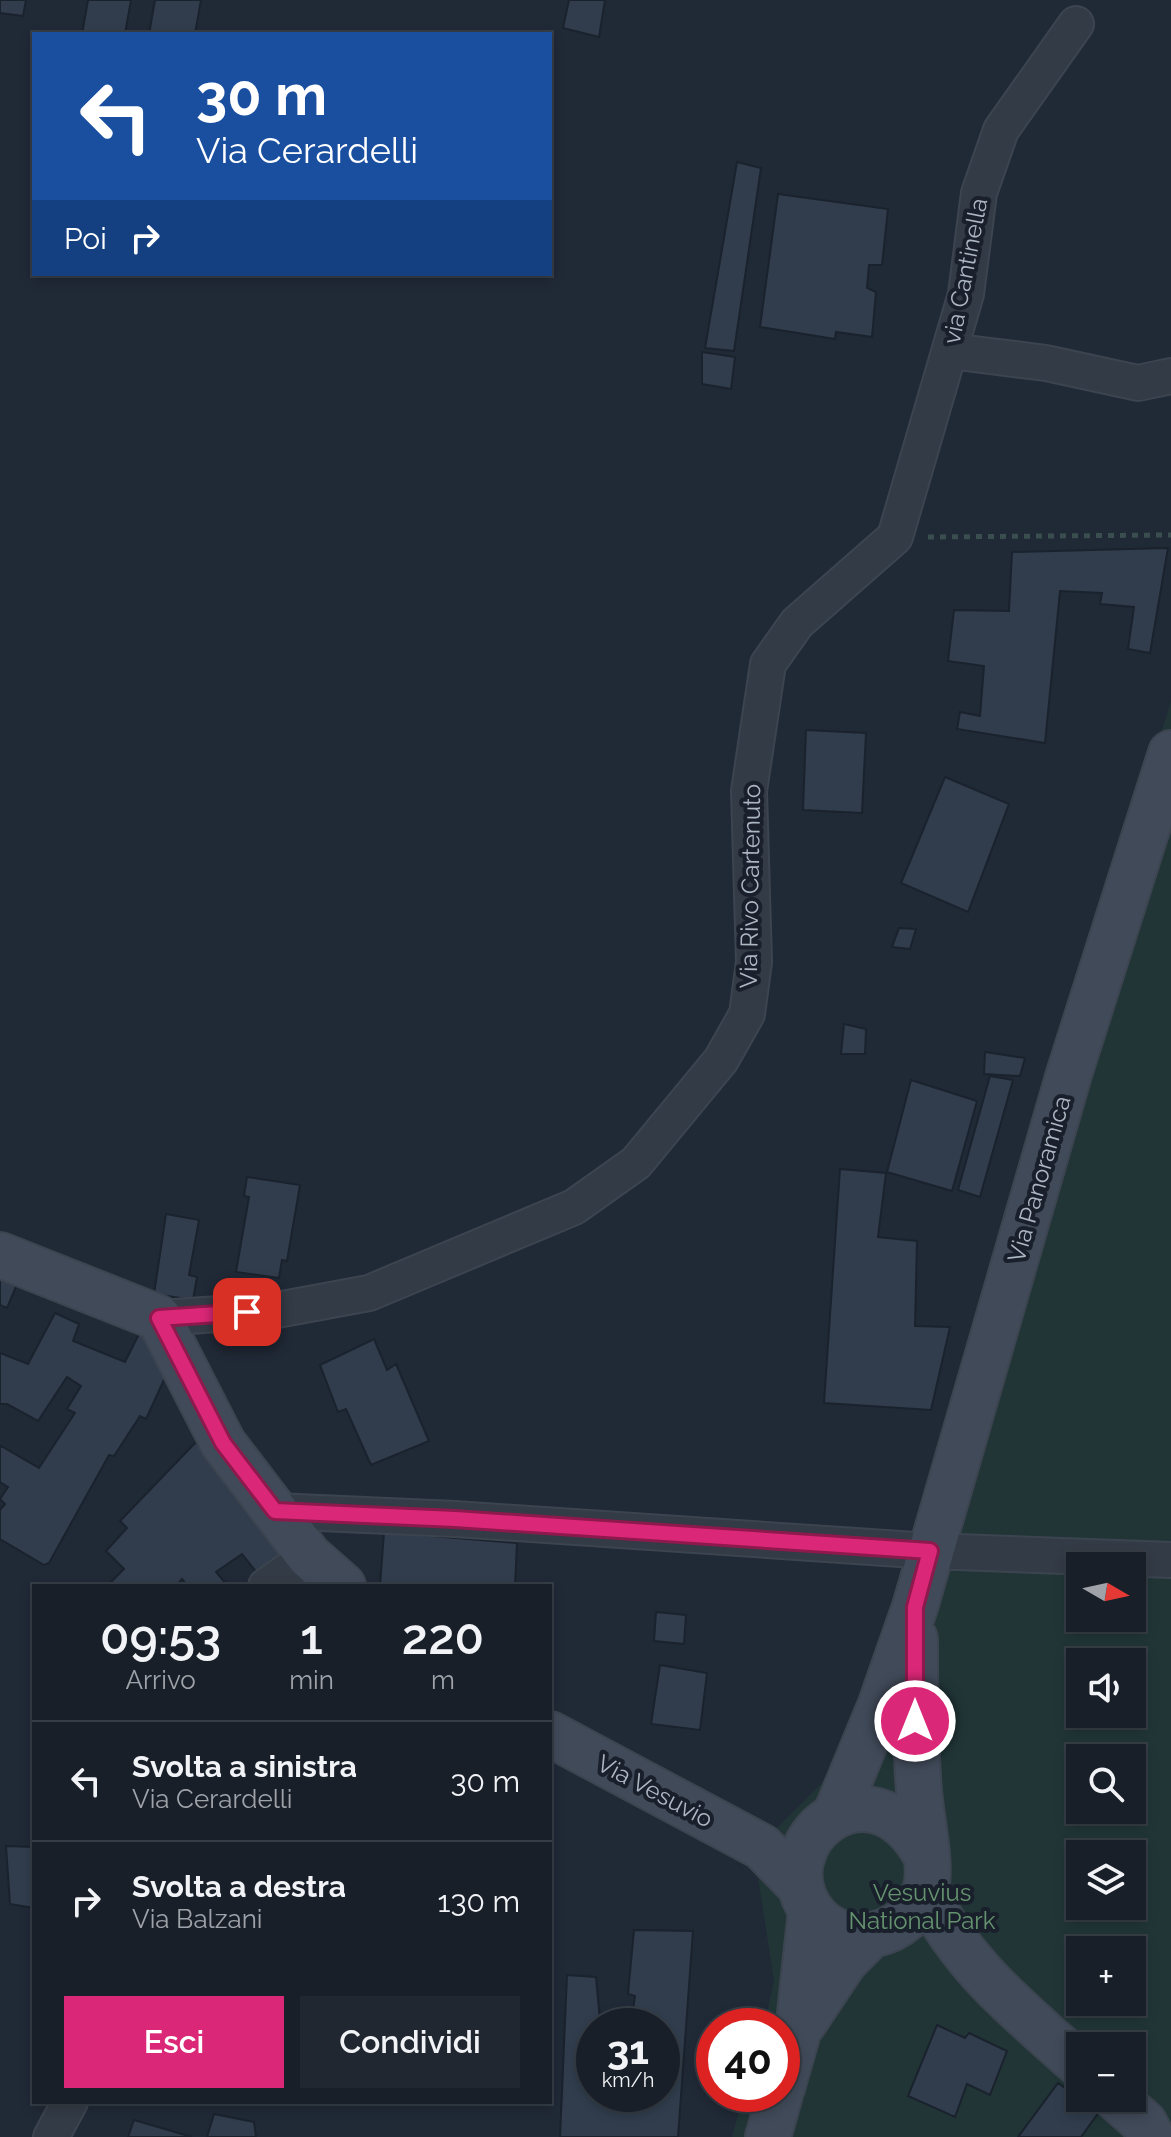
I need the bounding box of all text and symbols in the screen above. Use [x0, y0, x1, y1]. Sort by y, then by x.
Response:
text: 30 m [196, 62, 327, 128]
icon: left [64, 64, 168, 168]
text: Via Cerardelli [196, 129, 418, 171]
street label: via Cantinella [937, 196, 993, 346]
icon: right [123, 216, 167, 260]
text: Poi [64, 221, 107, 256]
street label: Via Rivo Cartenuto [734, 784, 766, 988]
street label: Via Panoramica [1001, 1092, 1077, 1266]
pin [213, 1278, 281, 1346]
icon: arrive [225, 1290, 269, 1334]
north arrow [1066, 1552, 1146, 1632]
map controls [1066, 1552, 1146, 2112]
text: 09:53 [100, 1609, 221, 1665]
text: 1 [300, 1609, 323, 1665]
text: 220 [402, 1609, 484, 1665]
button: sound [1066, 1648, 1146, 1728]
text: Arrivo [125, 1665, 196, 1695]
text: min [289, 1665, 334, 1695]
text: m [431, 1665, 455, 1695]
position arrow [873, 1679, 957, 1763]
button: search [1066, 1744, 1146, 1824]
street label: Via Vesuvio [592, 1748, 718, 1834]
text: Svolta a sinistra [132, 1749, 357, 1784]
icon: left [64, 1759, 108, 1803]
text: 30 m [450, 1764, 520, 1799]
text: Via Cerardelli [132, 1784, 292, 1814]
button: layers [1066, 1840, 1146, 1920]
text: Svolta a destra [132, 1869, 346, 1904]
park label: Vesuvius National Park [849, 1878, 996, 1935]
icon: right [64, 1879, 108, 1923]
text: 130 m [438, 1884, 520, 1919]
text: Via Balzani [132, 1904, 262, 1934]
button: + [1066, 1936, 1146, 2016]
button: Esci [64, 1996, 284, 2088]
button: Condividi [300, 1996, 520, 2088]
speed limit sign: 40 [696, 2008, 800, 2112]
text: 31 [607, 2026, 649, 2073]
button: − [1066, 2032, 1146, 2112]
text: km/h [602, 2068, 654, 2092]

